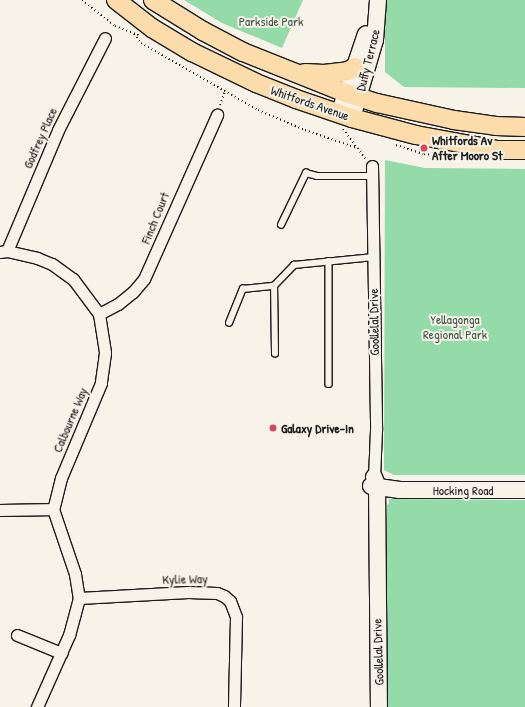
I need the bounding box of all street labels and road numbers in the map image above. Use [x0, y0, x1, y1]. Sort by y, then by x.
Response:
street label: Duffy Terrace [353, 27, 383, 93]
street label: Whitfords Avenue [269, 82, 351, 124]
street label: Godfrey Place [20, 105, 60, 171]
street label: Finch Court [138, 190, 172, 246]
street label: Goollelal Drive [366, 288, 382, 356]
street label: Calbourne Way [49, 385, 91, 455]
street label: Hocking Road [433, 482, 493, 498]
street label: Kylie Way [162, 571, 208, 587]
street label: Goollelal Drive [369, 618, 387, 686]

